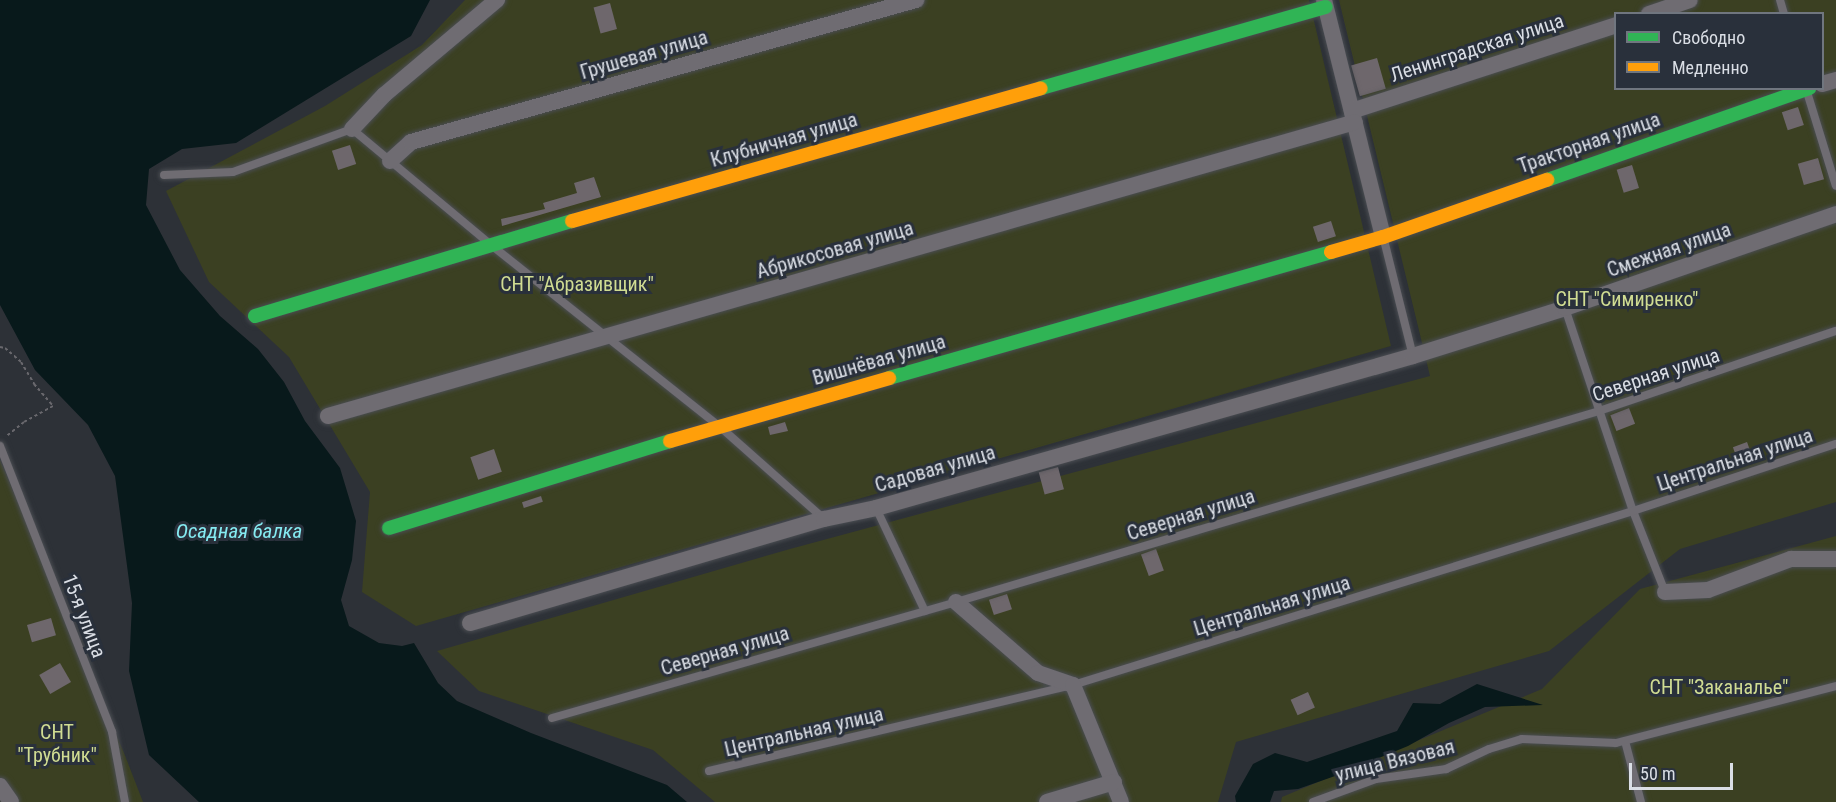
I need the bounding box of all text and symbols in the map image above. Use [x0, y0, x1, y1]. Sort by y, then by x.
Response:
street label: Ленинградская улица [1387, 9, 1567, 87]
legend [1614, 12, 1824, 90]
street label: Грушевая улица [577, 25, 711, 85]
text: Свободно [1672, 27, 1745, 48]
text: Медленно [1672, 57, 1749, 78]
street label: Тракторная улица [1515, 107, 1663, 179]
street label: Клубничная улица [708, 108, 860, 172]
street label: Абрикосовая улица [754, 216, 916, 284]
street label: Смежная улица [1604, 218, 1734, 282]
park label: СНТ "Абразивщик" [500, 272, 654, 296]
park label: СНТ "Симиренко" [1555, 287, 1699, 311]
street label: Вишнёвая улица [810, 330, 948, 390]
street label: Северная улица [1589, 343, 1723, 407]
street label: Центральная улица [1654, 423, 1816, 497]
street label: Садовая улица [872, 440, 998, 498]
street label: Северная улица [1124, 484, 1258, 546]
water label: Осадная балка [176, 518, 302, 544]
street label: 15-я улица [57, 571, 111, 661]
street label: Центральная улица [1191, 571, 1353, 641]
street label: Северная улица [658, 621, 792, 681]
park label: СНТ "Заканалье" [1649, 675, 1789, 699]
street label: Центральная улица [722, 702, 886, 762]
park label: СНТ "Трубник" [17, 720, 97, 767]
street label: улица Вязовая [1333, 735, 1457, 787]
scale bar [1632, 751, 1736, 789]
text: 50 m [1640, 763, 1675, 784]

